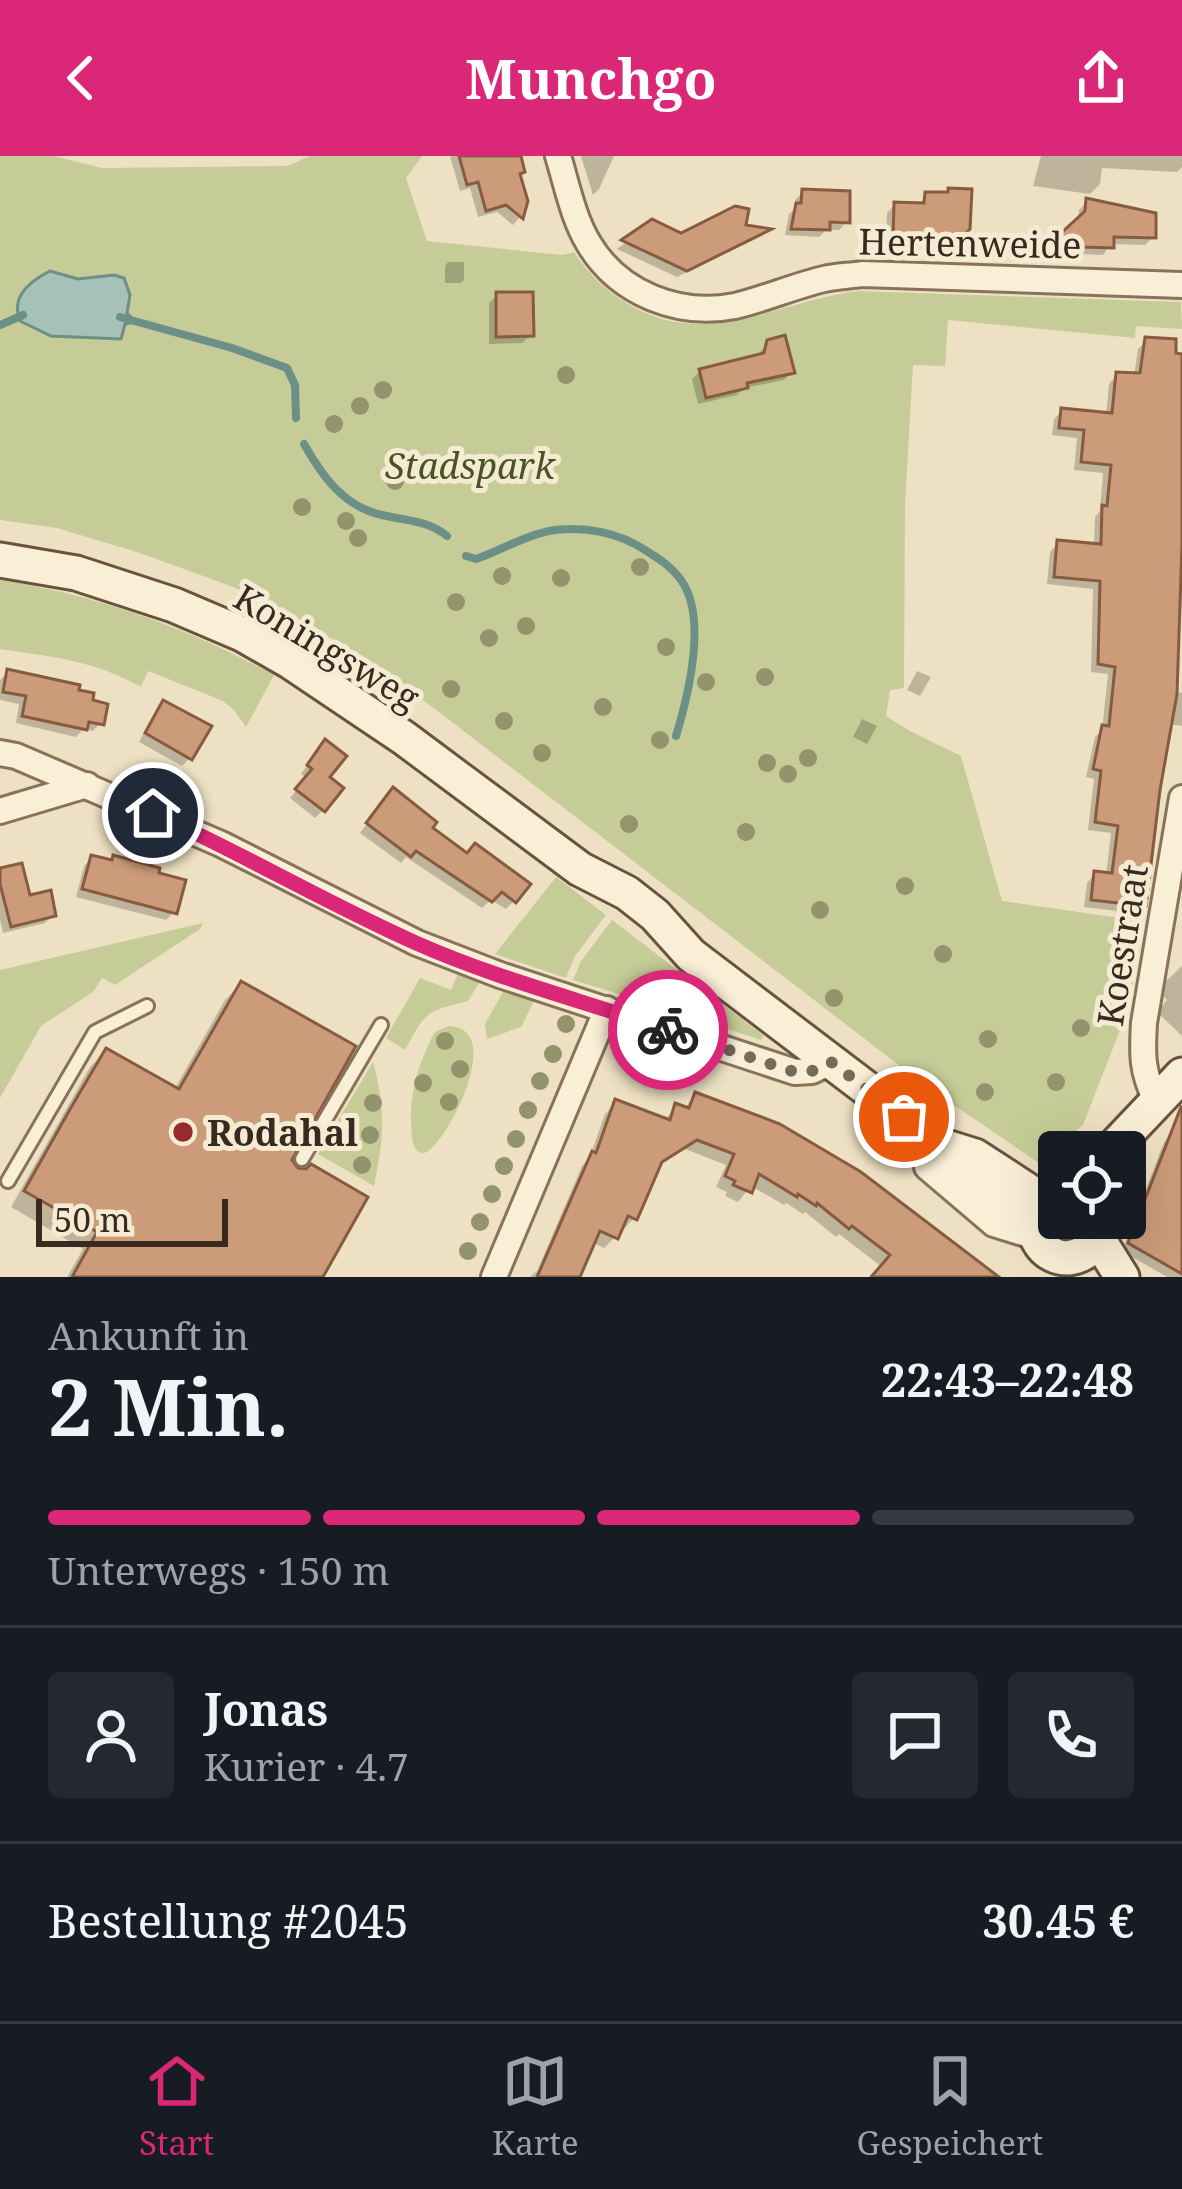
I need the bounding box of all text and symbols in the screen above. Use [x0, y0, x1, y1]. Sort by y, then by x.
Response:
text: Munchgo [465, 41, 717, 115]
icon: back [48, 45, 114, 111]
icon: share [1068, 45, 1134, 111]
street label: Hertenweide [858, 217, 1082, 269]
park label: Stadspark [385, 441, 557, 490]
street label: Koningsweg [225, 572, 429, 722]
pin [102, 762, 204, 864]
icon: home [120, 780, 186, 846]
street label: Koestraat [1085, 861, 1159, 1029]
courier [608, 970, 728, 1090]
icon: bike [635, 997, 701, 1063]
pin [853, 1066, 955, 1168]
icon: bag [871, 1084, 937, 1150]
place label: Rodahal [207, 1108, 358, 1157]
marker: Rodahal [170, 1119, 196, 1145]
map controls [1038, 1131, 1146, 1239]
button: locate [1038, 1131, 1146, 1239]
scale bar [36, 1193, 228, 1246]
text: 50 m [54, 1197, 131, 1242]
text: Ankunft in [48, 1308, 249, 1361]
text: 22:43–22:48 [881, 1349, 1134, 1410]
text: 2 Min. [48, 1353, 289, 1459]
text: Unterwegs · 150 m [48, 1543, 390, 1596]
button: person [48, 1672, 174, 1798]
button: chat [852, 1672, 978, 1798]
button: phone [1008, 1672, 1134, 1798]
text: Jonas [204, 1678, 328, 1739]
text: Kurier · 4.7 [204, 1739, 409, 1792]
text: Bestellung #2045 [48, 1890, 409, 1951]
text: 30.45 € [982, 1890, 1134, 1951]
tab: Start [139, 2048, 214, 2165]
tab: Karte [492, 2048, 579, 2165]
tab: Gespeichert [856, 2048, 1043, 2165]

